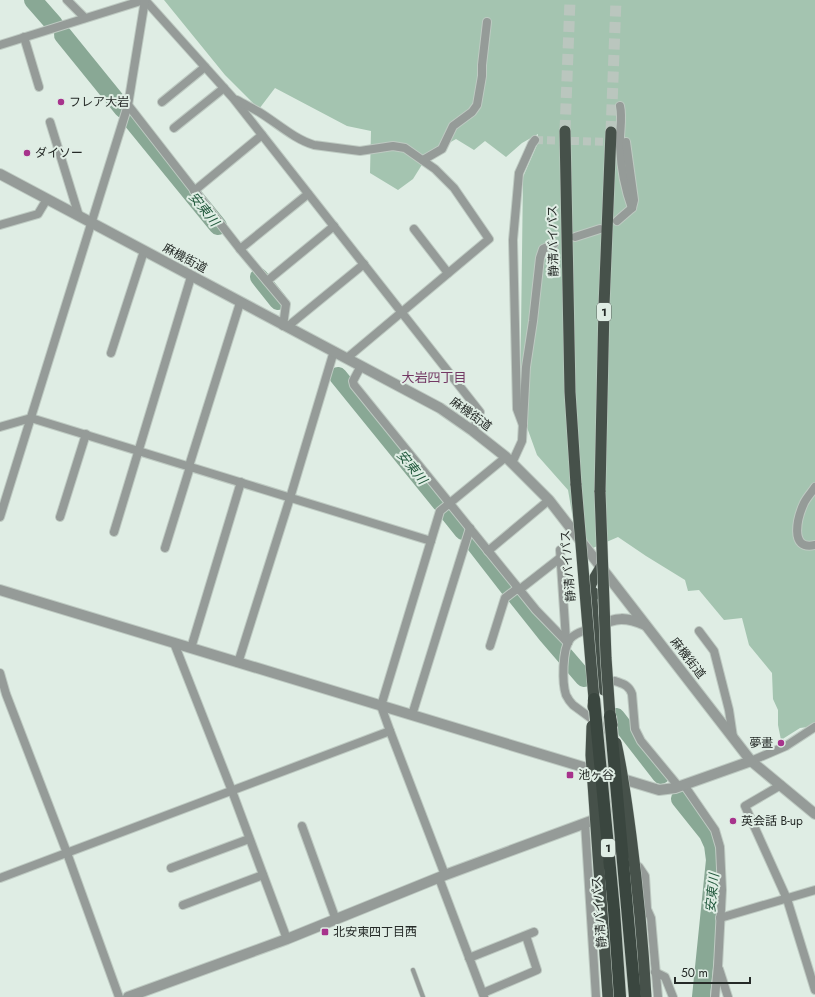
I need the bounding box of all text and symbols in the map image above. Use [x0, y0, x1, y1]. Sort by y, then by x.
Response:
place label: フレア大岩 [69, 93, 129, 111]
marker: フレア大岩 [56, 97, 66, 107]
place label: ダイソー [35, 144, 83, 162]
marker: ダイソー [22, 148, 32, 158]
water label: 安東川 [184, 188, 225, 232]
street label: 静清バイパス [543, 205, 563, 277]
street label: 麻機街道 [160, 239, 210, 277]
road number: 1 [597, 303, 611, 321]
district label: 大岩四丁目 [401, 368, 467, 387]
street label: 麻機街道 [446, 393, 496, 435]
water label: 安東川 [392, 446, 433, 490]
street label: 静清バイパス [556, 529, 580, 603]
street label: 麻機街道 [666, 634, 710, 682]
place label: 夢畫 [749, 734, 773, 752]
marker: 夢畫 [776, 738, 786, 748]
place label: 池ヶ谷 [578, 766, 614, 784]
marker: 池ヶ谷 [565, 770, 575, 780]
place label: 英会話 B-up [741, 812, 803, 830]
marker: 英会話 B-up [728, 816, 738, 826]
road number: 1 [601, 839, 615, 857]
water label: 安東川 [701, 871, 724, 913]
street label: 静清バイパス [587, 875, 611, 949]
place label: 北安東四丁目西 [333, 923, 417, 941]
marker: 北安東四丁目西 [320, 927, 330, 937]
scale bar [675, 959, 750, 985]
text: 50 m [681, 964, 708, 982]

